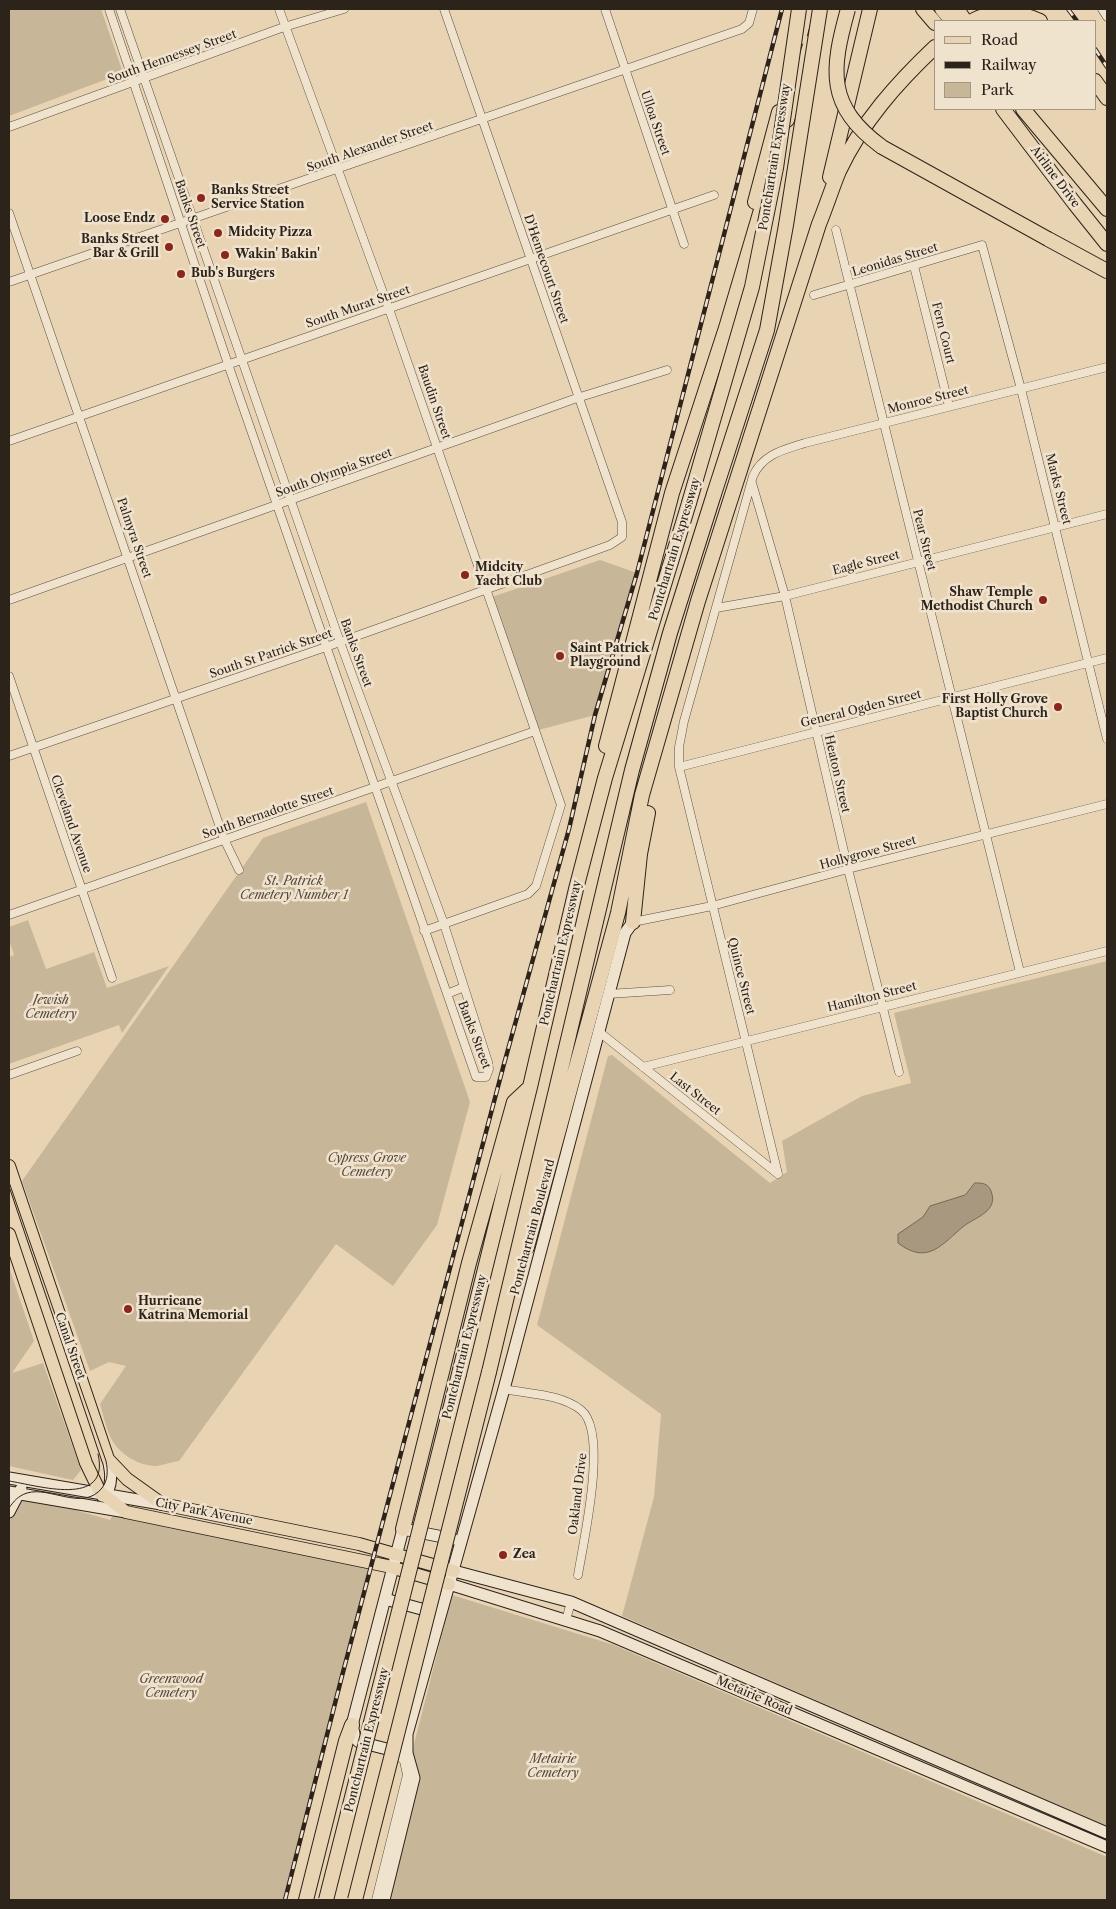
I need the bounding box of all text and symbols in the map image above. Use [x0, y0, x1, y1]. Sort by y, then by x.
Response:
legend [934, 20, 1096, 110]
street label: South Hennessey Street [106, 27, 238, 87]
text: Road [981, 30, 1018, 49]
text: Railway [981, 55, 1037, 74]
text: Park [981, 80, 1014, 99]
street label: Pontchartrain Expressway [756, 82, 794, 232]
street label: Ulloa Street [637, 89, 673, 157]
street label: South Alexander Street [305, 119, 435, 175]
street label: Airline Drive [1027, 143, 1083, 211]
street label: Banks Street [172, 178, 208, 250]
place label: Banks Street Service Station [211, 184, 305, 212]
marker: Banks Street Service Station [195, 192, 207, 204]
place label: Loose Endz [84, 212, 155, 226]
marker: Loose Endz [159, 213, 171, 225]
street label: D'Hemecourt Street [521, 213, 571, 325]
place label: Midcity Pizza [228, 226, 312, 240]
marker: Midcity Pizza [212, 227, 224, 239]
place label: Banks Street Bar & Grill [81, 233, 159, 261]
street label: Leonidas Street [850, 240, 940, 280]
marker: Banks Street Bar & Grill [163, 241, 175, 253]
place label: Wakin' Bakin' [235, 248, 320, 262]
marker: Wakin' Bakin' [219, 249, 231, 261]
place label: Bub's Burgers [191, 267, 275, 281]
marker: Bub's Burgers [175, 268, 187, 280]
street label: South Murat Street [304, 282, 412, 332]
street label: Fern Court [928, 301, 958, 365]
street label: Baudin Street [415, 363, 453, 441]
street label: Monroe Street [886, 383, 970, 417]
street label: South Olympia Street [274, 445, 394, 501]
street label: Marks Street [1042, 452, 1074, 526]
street label: Pontchartrain Expressway [646, 476, 704, 622]
street label: Palmyra Street [114, 496, 154, 580]
street label: Pear Street [909, 508, 939, 572]
street label: Eagle Street [831, 548, 901, 578]
place label: Midcity Yacht Club [475, 561, 542, 589]
marker: Midcity Yacht Club [459, 569, 471, 581]
place label: Shaw Temple Methodist Church [921, 586, 1033, 614]
marker: Shaw Temple Methodist Church [1037, 594, 1049, 606]
street label: Banks Street [337, 617, 375, 689]
street label: South St Patrick Street [208, 626, 334, 682]
place label: Saint Patrick Playground [570, 642, 649, 670]
marker: Saint Patrick Playground [554, 650, 566, 662]
street label: General Ogden Street [799, 687, 923, 731]
place label: First Holly Grove Baptist Church [942, 693, 1048, 721]
marker: First Holly Grove Baptist Church [1052, 701, 1064, 713]
street label: Heaton Street [821, 734, 853, 814]
street label: Cleveland Avenue [47, 773, 95, 875]
street label: South Bernadotte Street [200, 784, 336, 842]
street label: Hollygrove Street [818, 833, 918, 873]
park label: St. Patrick Cemetery Number 1 [240, 875, 348, 903]
street label: Pontchartrain Expressway [537, 879, 585, 1027]
street label: Quince Street [724, 936, 758, 1016]
street label: Hamilton Street [826, 979, 918, 1015]
park label: Jewish Cemetery [25, 994, 77, 1022]
street label: Banks Street [454, 999, 494, 1071]
street label: Last Street [667, 1070, 723, 1118]
park label: Cypress Grove Cemetery [328, 1152, 406, 1180]
street label: Pontchartrain Boulevard [508, 1158, 558, 1296]
street label: Pontchartrain Expressway [440, 1273, 490, 1421]
place label: Hurricane Katrina Memorial [138, 1295, 248, 1323]
marker: Hurricane Katrina Memorial [122, 1303, 134, 1315]
street label: Canal Street [52, 1310, 88, 1382]
street label: Oakland Drive [566, 1452, 590, 1536]
street label: City Park Avenue [154, 1495, 254, 1529]
place label: Zea [513, 1548, 536, 1562]
marker: Zea [497, 1549, 509, 1561]
street label: Pontchartrain Expressway [342, 1666, 392, 1814]
park label: Greenwood Cemetery [139, 1673, 203, 1701]
street label: Metairie Road [714, 1674, 794, 1718]
park label: Metairie Cemetery [527, 1753, 579, 1781]

